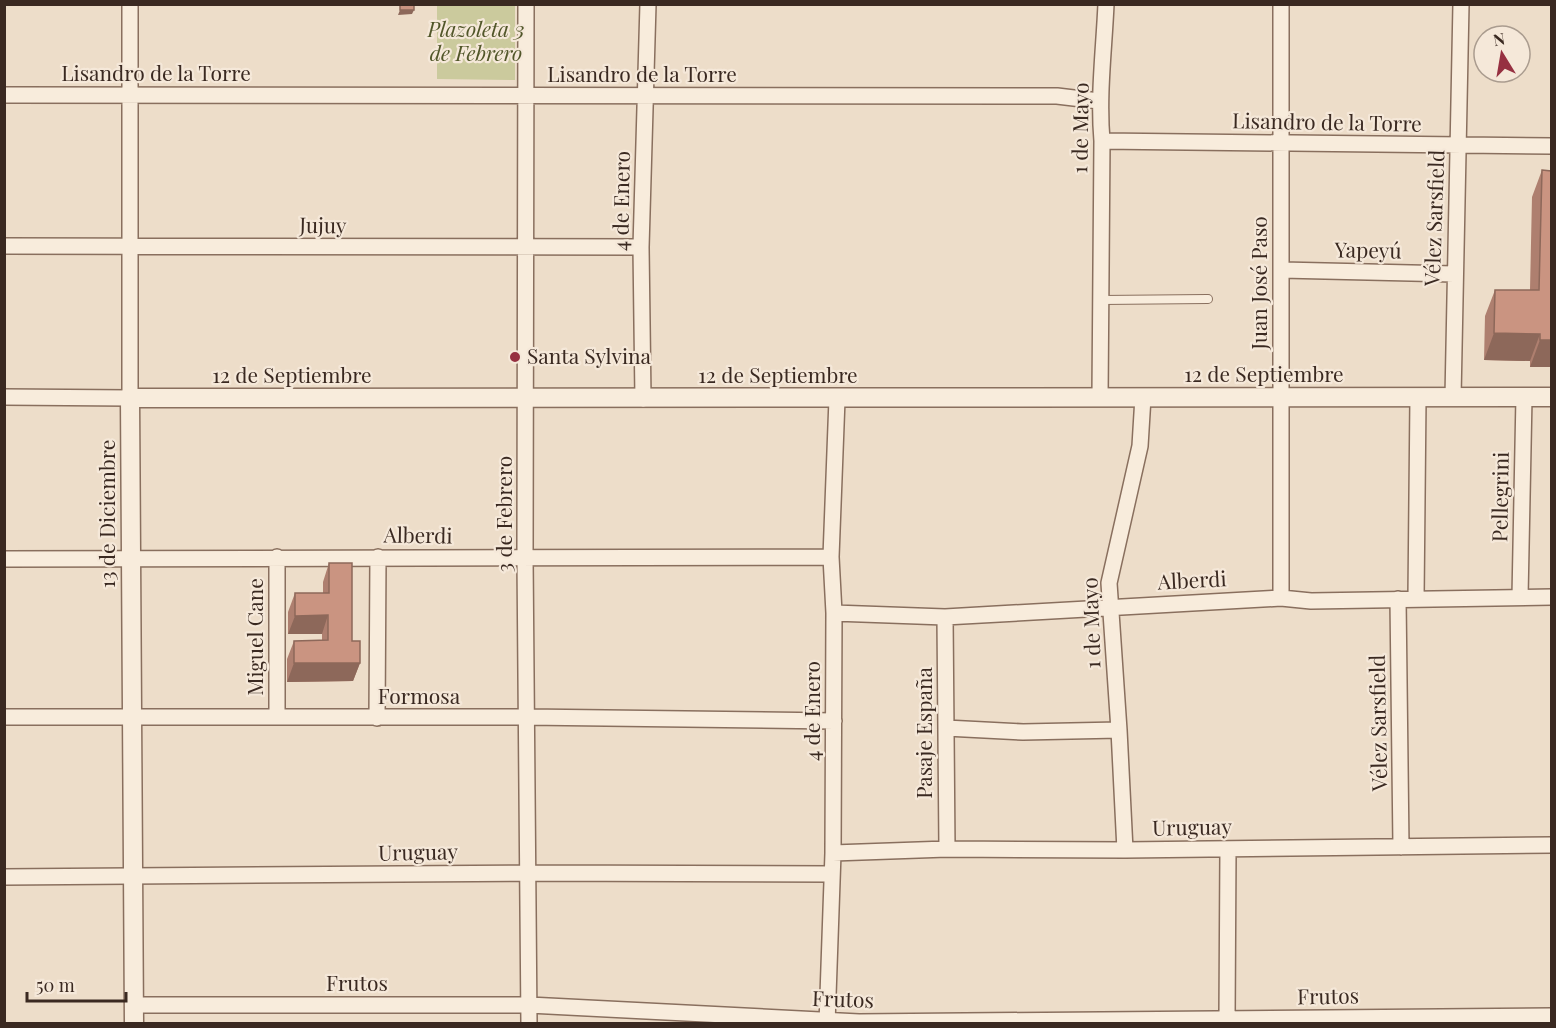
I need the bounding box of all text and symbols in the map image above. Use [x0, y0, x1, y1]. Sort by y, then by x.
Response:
park label: Plazoleta 3 de Febrero [426, 14, 525, 66]
north arrow [1472, 24, 1532, 84]
text: N [1491, 27, 1507, 50]
street label: Lisandro de la Torre [61, 58, 251, 86]
street label: Lisandro de la Torre [547, 59, 737, 87]
street label: 1 de Mayo [1064, 82, 1094, 174]
street label: Lisandro de la Torre [1232, 105, 1422, 137]
street label: Vélez Sarsfield [1417, 149, 1449, 288]
street label: 4 de Enero [605, 151, 635, 251]
street label: Jujuy [298, 210, 347, 238]
street label: Juan José Paso [1244, 216, 1272, 351]
street label: Yapeyú [1333, 234, 1402, 264]
place label: Santa Sylvina [527, 341, 652, 369]
marker: Santa Sylvina [508, 350, 522, 364]
street label: 12 de Septiembre [1184, 359, 1344, 387]
street label: 12 de Septiembre [212, 360, 372, 388]
street label: 12 de Septiembre [698, 360, 858, 388]
street label: 13 de Diciembre [92, 440, 120, 588]
street label: Pellegrini [1484, 452, 1514, 542]
street label: 3 de Febrero [489, 456, 517, 572]
street label: Alberdi [382, 519, 453, 549]
street label: Alberdi [1156, 563, 1227, 595]
street label: 1 de Mayo [1074, 577, 1106, 669]
street label: Miguel Cane [240, 578, 268, 696]
street label: Vélez Sarsfield [1362, 655, 1392, 792]
street label: 4 de Enero [797, 661, 825, 761]
street label: Pasaje España [909, 667, 937, 799]
street label: Formosa [378, 681, 461, 709]
street label: Uruguay [1152, 811, 1232, 841]
street label: Uruguay [378, 836, 458, 866]
scale bar [27, 965, 126, 1003]
street label: Frutos [326, 968, 388, 996]
text: 50 m [36, 973, 75, 997]
street label: Frutos [1297, 980, 1359, 1010]
street label: Frutos [812, 983, 874, 1013]

